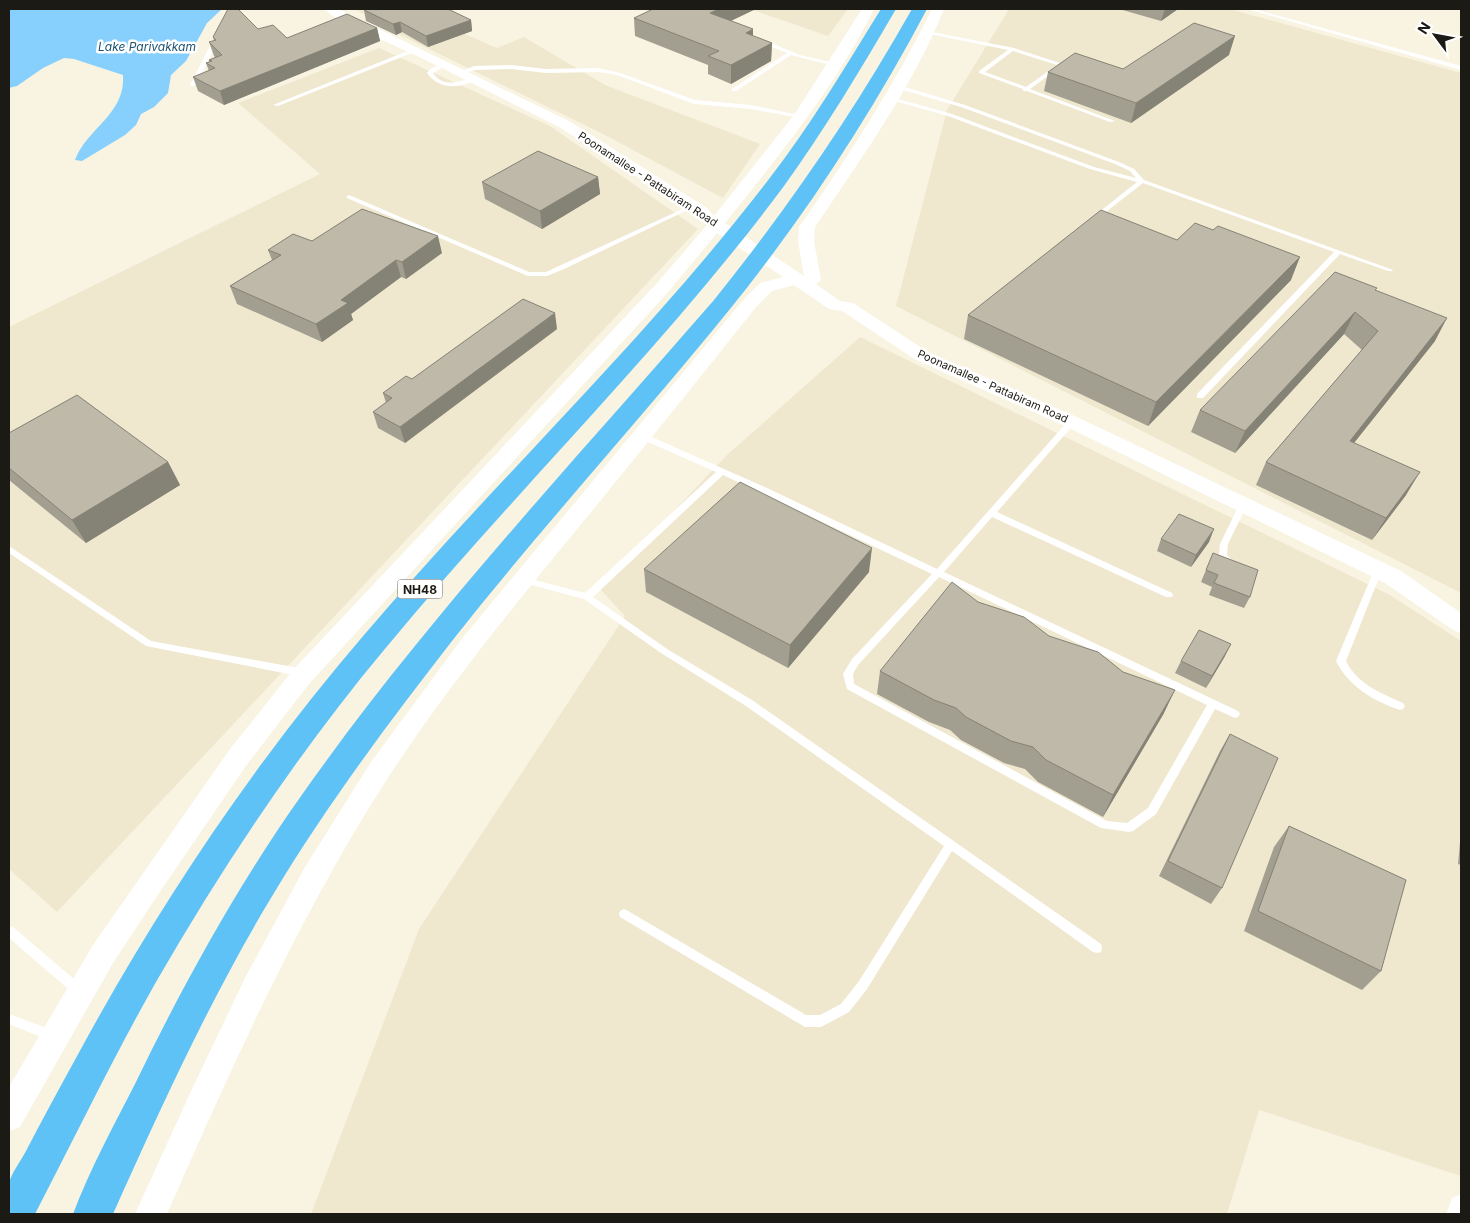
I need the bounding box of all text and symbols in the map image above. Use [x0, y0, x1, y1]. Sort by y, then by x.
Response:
north arrow [1410, 10, 1460, 60]
text: N [1414, 19, 1434, 37]
water label: Lake Parivakkam [98, 39, 196, 54]
street label: Poonamallee - Pattabiram Road [576, 129, 720, 229]
street label: Poonamallee - Pattabiram Road [916, 346, 1070, 426]
road number: NH48 [398, 580, 442, 598]

